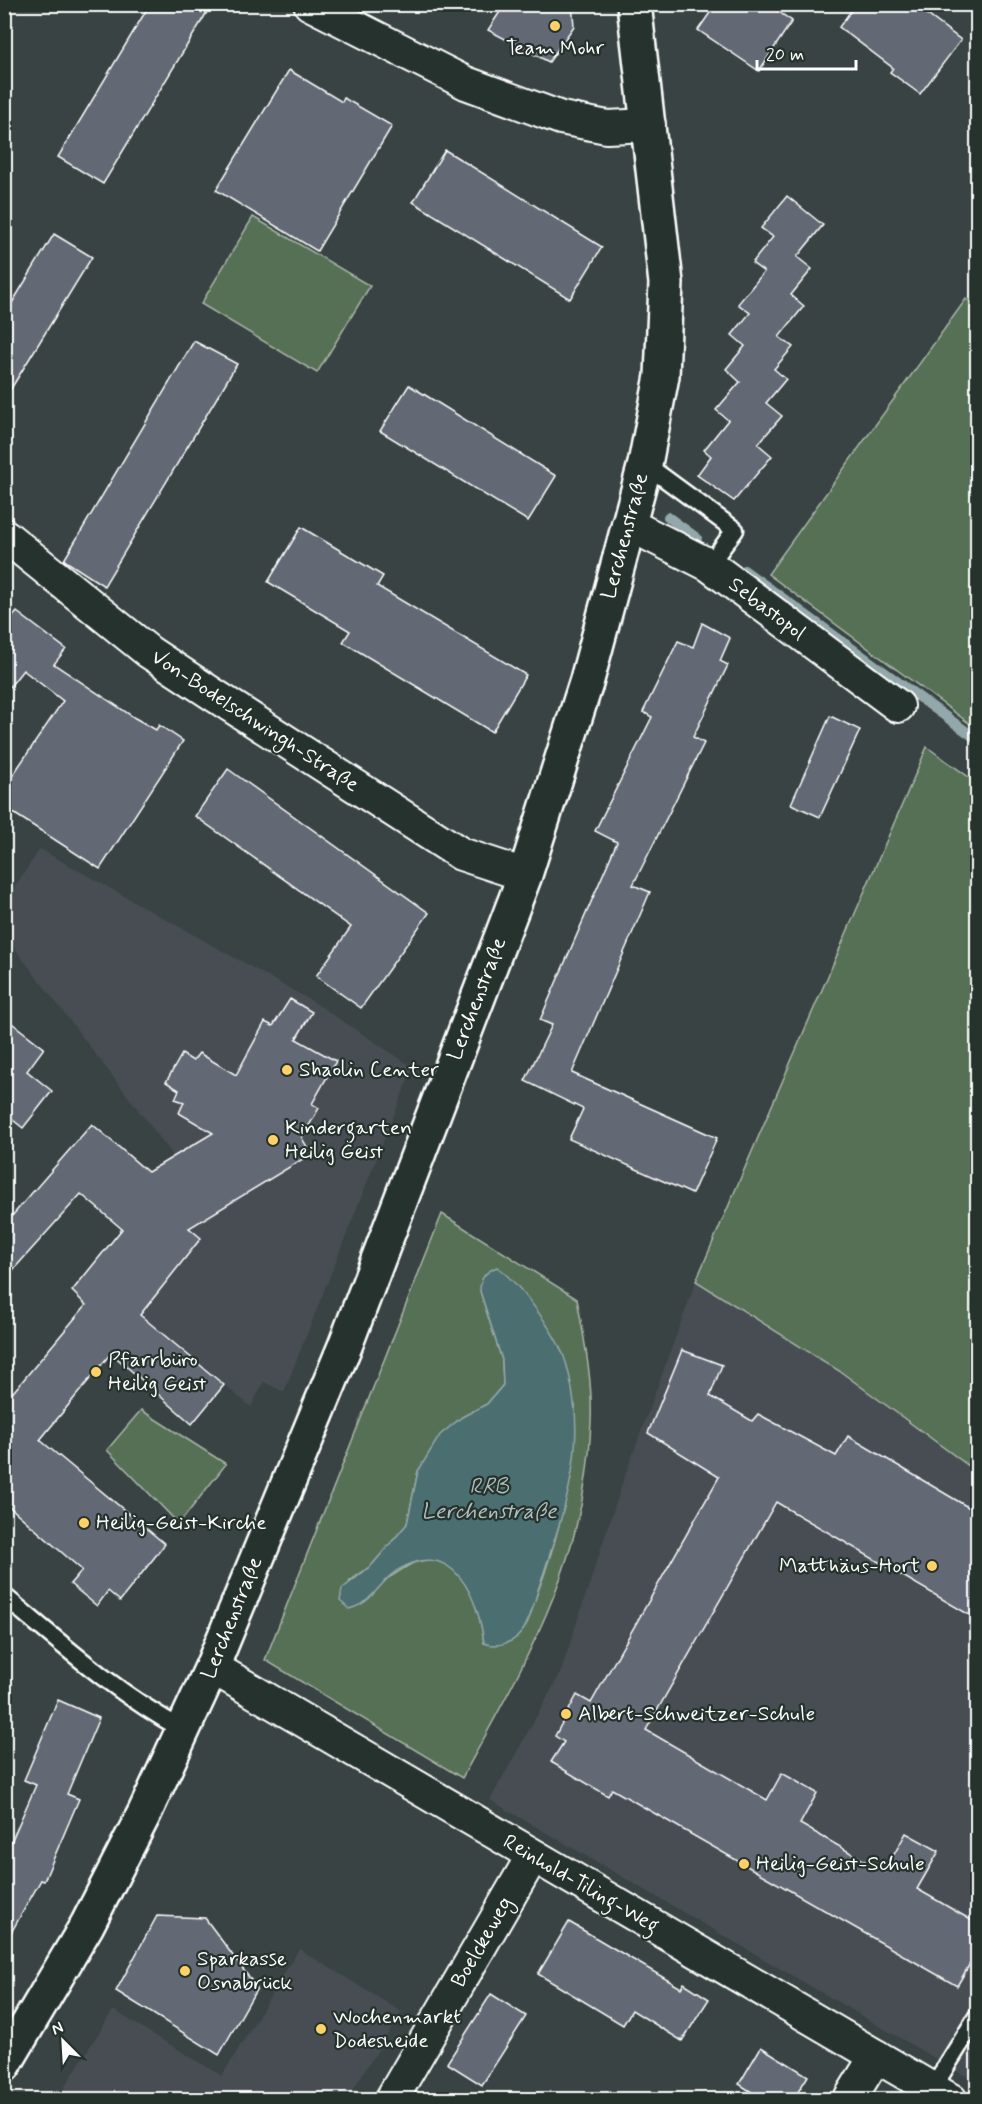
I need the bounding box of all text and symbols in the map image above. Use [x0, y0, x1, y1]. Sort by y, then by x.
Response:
marker: Team Mohr [548, 19, 562, 33]
scale bar [757, 33, 856, 71]
place label: Team Mohr [506, 34, 605, 62]
text: 20 m [766, 43, 804, 67]
street label: Lerchenstraße [595, 470, 655, 602]
street label: Sebastopol [723, 571, 811, 647]
street label: Von-Bodelschwingh-Straße [145, 643, 364, 800]
street label: Lerchenstraße [441, 934, 513, 1064]
place label: Shaolin Center [299, 1056, 439, 1084]
marker: Shaolin Center [280, 1063, 294, 1077]
place label: Kindergarten Heilig Geist [285, 1114, 412, 1166]
marker: Kindergarten Heilig Geist [266, 1133, 280, 1147]
place label: Pfarrbüro Heilig Geist [108, 1346, 207, 1398]
marker: Pfarrbüro Heilig Geist [89, 1365, 103, 1379]
water label: RRB Lerchenstraße [421, 1473, 558, 1526]
place label: Heilig-Geist-Kirche [96, 1509, 266, 1537]
marker: Heilig-Geist-Kirche [77, 1516, 91, 1530]
place label: Matthäus-Hort [779, 1552, 920, 1580]
street label: Lerchenstraße [195, 1553, 269, 1683]
marker: Matthäus-Hort [925, 1559, 939, 1573]
place label: Albert-Schweitzer-Schule [578, 1700, 815, 1728]
marker: Albert-Schweitzer-Schule [559, 1707, 573, 1721]
street label: Reinhold-Tiling-Weg [497, 1828, 664, 1942]
place label: Heilig-Geist-Schule [756, 1850, 925, 1878]
marker: Heilig-Geist-Schule [737, 1857, 751, 1871]
street label: Boelckeweg [445, 1891, 520, 1993]
place label: Sparkasse Osnabrück [197, 1945, 292, 1997]
marker: Sparkasse Osnabrück [178, 1964, 192, 1978]
place label: Wochenmarkt Dodesheide [333, 2003, 461, 2055]
north arrow [33, 2011, 93, 2071]
text: N [48, 2017, 67, 2040]
marker: Wochenmarkt Dodesheide [314, 2022, 328, 2036]

